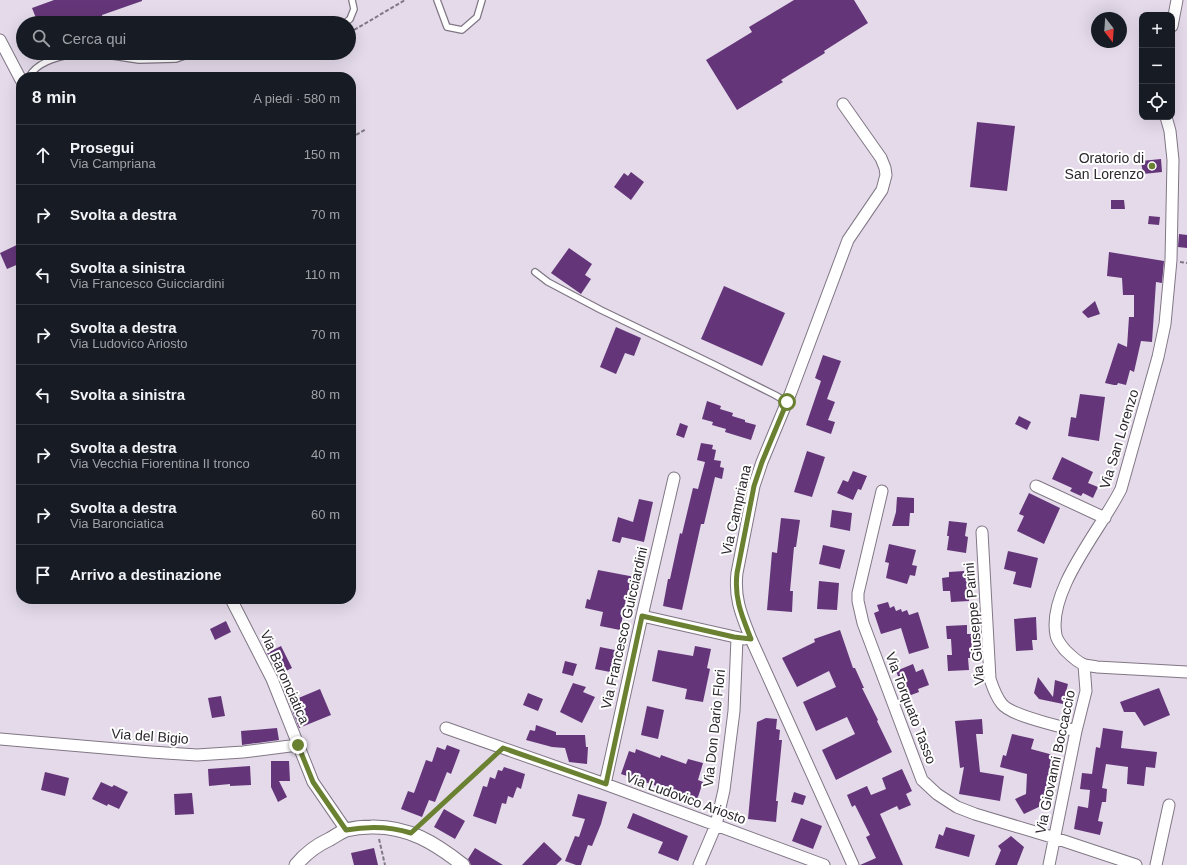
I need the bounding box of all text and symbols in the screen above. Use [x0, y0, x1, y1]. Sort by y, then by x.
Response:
north arrow [1091, 12, 1127, 48]
map controls [1139, 12, 1175, 120]
button: + [1139, 12, 1175, 48]
search box [16, 16, 356, 60]
icon: search [30, 27, 52, 49]
text: Cerca qui [62, 30, 126, 47]
button: − [1139, 48, 1175, 84]
button: locate [1139, 84, 1175, 120]
text: 8 min [32, 88, 76, 107]
text: A piedi · 580 m [253, 91, 340, 106]
text: Prosegui [70, 139, 134, 156]
icon: ahead [32, 144, 54, 166]
text: 150 m [304, 147, 340, 162]
place label: Oratorio di San Lorenzo [1065, 150, 1144, 182]
text: Via Campriana [70, 156, 156, 171]
marker: Oratorio di San Lorenzo [1147, 161, 1157, 171]
icon: right [32, 204, 54, 226]
text: Svolta a destra [70, 206, 177, 223]
text: 70 m [311, 207, 340, 222]
text: Svolta a sinistra [70, 259, 185, 276]
icon: left [32, 264, 54, 286]
text: 110 m [305, 267, 340, 282]
text: Via Francesco Guicciardini [70, 276, 224, 291]
text: Svolta a destra [70, 319, 177, 336]
icon: right [32, 324, 54, 346]
text: 70 m [311, 327, 340, 342]
text: Via Ludovico Ariosto [70, 336, 188, 351]
icon: left [32, 384, 54, 406]
text: Svolta a sinistra [70, 386, 185, 403]
text: 80 m [311, 387, 340, 402]
street label: Via San Lorenzo [1096, 387, 1142, 491]
route start [778, 393, 796, 411]
text: Svolta a destra [70, 439, 177, 456]
icon: right [32, 444, 54, 466]
text: 40 m [311, 447, 340, 462]
text: Via Vecchia Fiorentina II tronco [70, 456, 250, 471]
street label: Via Campriana [718, 463, 754, 557]
text: Svolta a destra [70, 499, 177, 516]
icon: right [32, 504, 54, 526]
text: 60 m [311, 507, 340, 522]
text: Via Baronciatica [70, 516, 164, 531]
street label: Via Francesco Guicciardini [598, 545, 650, 711]
street label: Via Giuseppe Parini [961, 562, 987, 686]
icon: arrive [32, 564, 54, 586]
text: Arrivo a destinazione [70, 566, 222, 583]
street label: Via Baronciatica [257, 628, 313, 727]
street label: Via Torquato Tasso [882, 650, 940, 766]
street label: Via Don Dario Flori [700, 668, 728, 788]
street label: Via Giovanni Boccaccio [1032, 688, 1078, 835]
street label: Via del Bigio [111, 725, 189, 747]
route end [289, 736, 307, 754]
street label: Via Ludovico Ariosto [624, 769, 748, 827]

